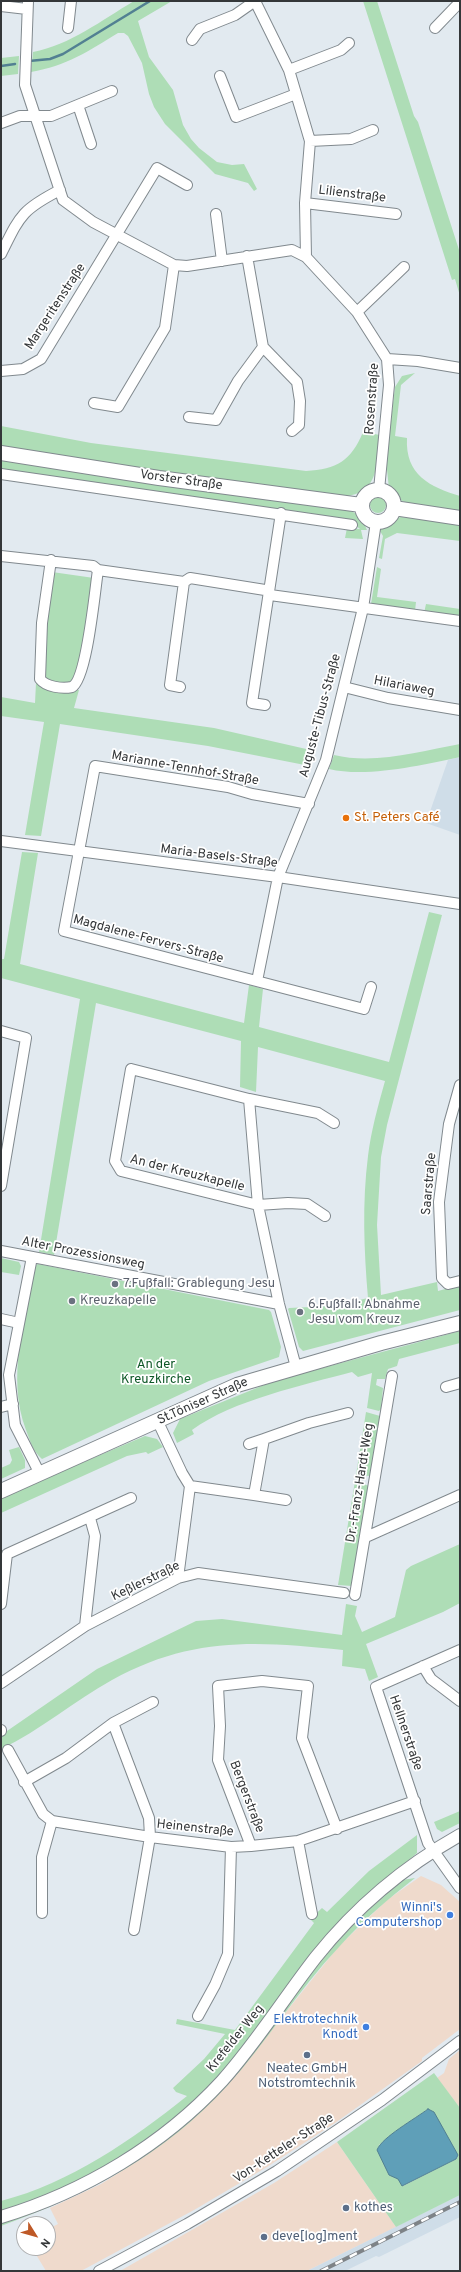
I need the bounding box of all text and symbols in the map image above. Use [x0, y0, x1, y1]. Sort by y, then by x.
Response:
street label: Lilienstraße [317, 183, 387, 207]
street label: Margeritenstraße [22, 261, 90, 353]
street label: Rosenstraße [363, 363, 383, 435]
street label: Vorster Straße [139, 467, 223, 495]
street label: Auguste-Tibus-Straße [297, 652, 345, 780]
street label: Hilariaweg [372, 673, 436, 701]
street label: Marianne-Tennhof-Straße [110, 748, 260, 790]
place label: St. Peters Café [354, 810, 440, 826]
marker: St. Peters Café [341, 813, 351, 823]
street label: Maria-Basels-Straße [159, 842, 279, 872]
street label: Magdalene-Fervers-Straße [71, 912, 225, 968]
street label: An der Kreuzkapelle [128, 1152, 246, 1196]
street label: Saarstraße [419, 1152, 441, 1216]
street label: Alter Prozessionsweg [20, 1234, 146, 1274]
place label: 7.Fußfall: Grablegung Jesu [123, 1276, 275, 1292]
marker: 7.Fußfall: Grablegung Jesu [110, 1279, 120, 1289]
place label: Kreuzkapelle [80, 1293, 156, 1309]
marker: Kreuzkapelle [67, 1296, 77, 1306]
place label: 6.Fußfall: Abnahme Jesu vom Kreuz [308, 1297, 420, 1328]
marker: 6.Fußfall: Abnahme Jesu vom Kreuz [295, 1307, 305, 1317]
park label: An der Kreuzkirche [121, 1357, 191, 1388]
street label: St.Töniser Straße [155, 1375, 251, 1429]
street label: Dr.-Franz-Hardt-Weg [344, 1422, 378, 1544]
street label: Keßlerstraße [109, 1559, 183, 1605]
street label: Hellnerstraße [385, 1693, 425, 1773]
street label: Bergerstraße [225, 1759, 267, 1835]
street label: Heinenstraße [156, 1817, 234, 1841]
place label: Winni's Computershop [356, 1900, 442, 1931]
marker: Winni's Computershop [445, 1910, 455, 1920]
street label: Krefelder Weg [204, 2002, 268, 2076]
place label: Elektrotechnik Knodt [273, 2012, 358, 2043]
marker: Elektrotechnik Knodt [361, 2022, 371, 2032]
marker: Neatec GmbH Notstromtechnik [302, 2050, 312, 2060]
place label: Neatec GmbH Notstromtechnik [258, 2061, 356, 2092]
street label: Von-Ketteler-Straße [231, 2111, 337, 2187]
place label: kothes [354, 2200, 393, 2216]
marker: kothes [341, 2203, 351, 2213]
north arrow [16, 2216, 56, 2256]
place label: deve[log]ment [272, 2229, 358, 2245]
marker: deve[log]ment [259, 2232, 269, 2242]
text: N [37, 2235, 53, 2250]

